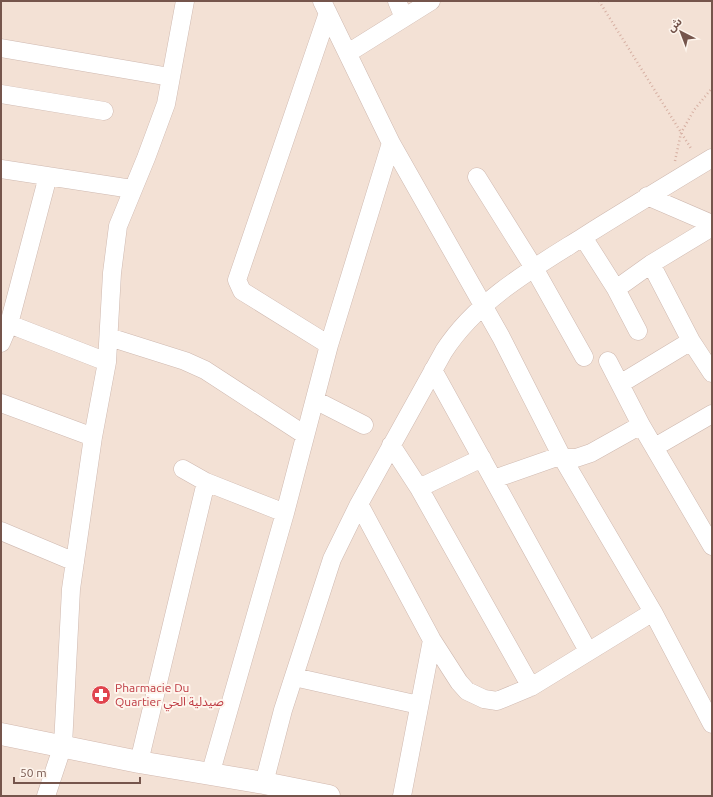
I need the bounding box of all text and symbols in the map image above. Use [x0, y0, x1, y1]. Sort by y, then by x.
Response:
north arrow [661, 12, 701, 52]
text: ش [665, 15, 685, 35]
place label: Pharmacie Du Quartier صيدلية الحي [115, 681, 224, 712]
pharmacy icon: Pharmacie Du Quartier صيدلية الحي [90, 684, 112, 706]
scale bar [14, 759, 140, 785]
text: 50 m [20, 766, 47, 779]

